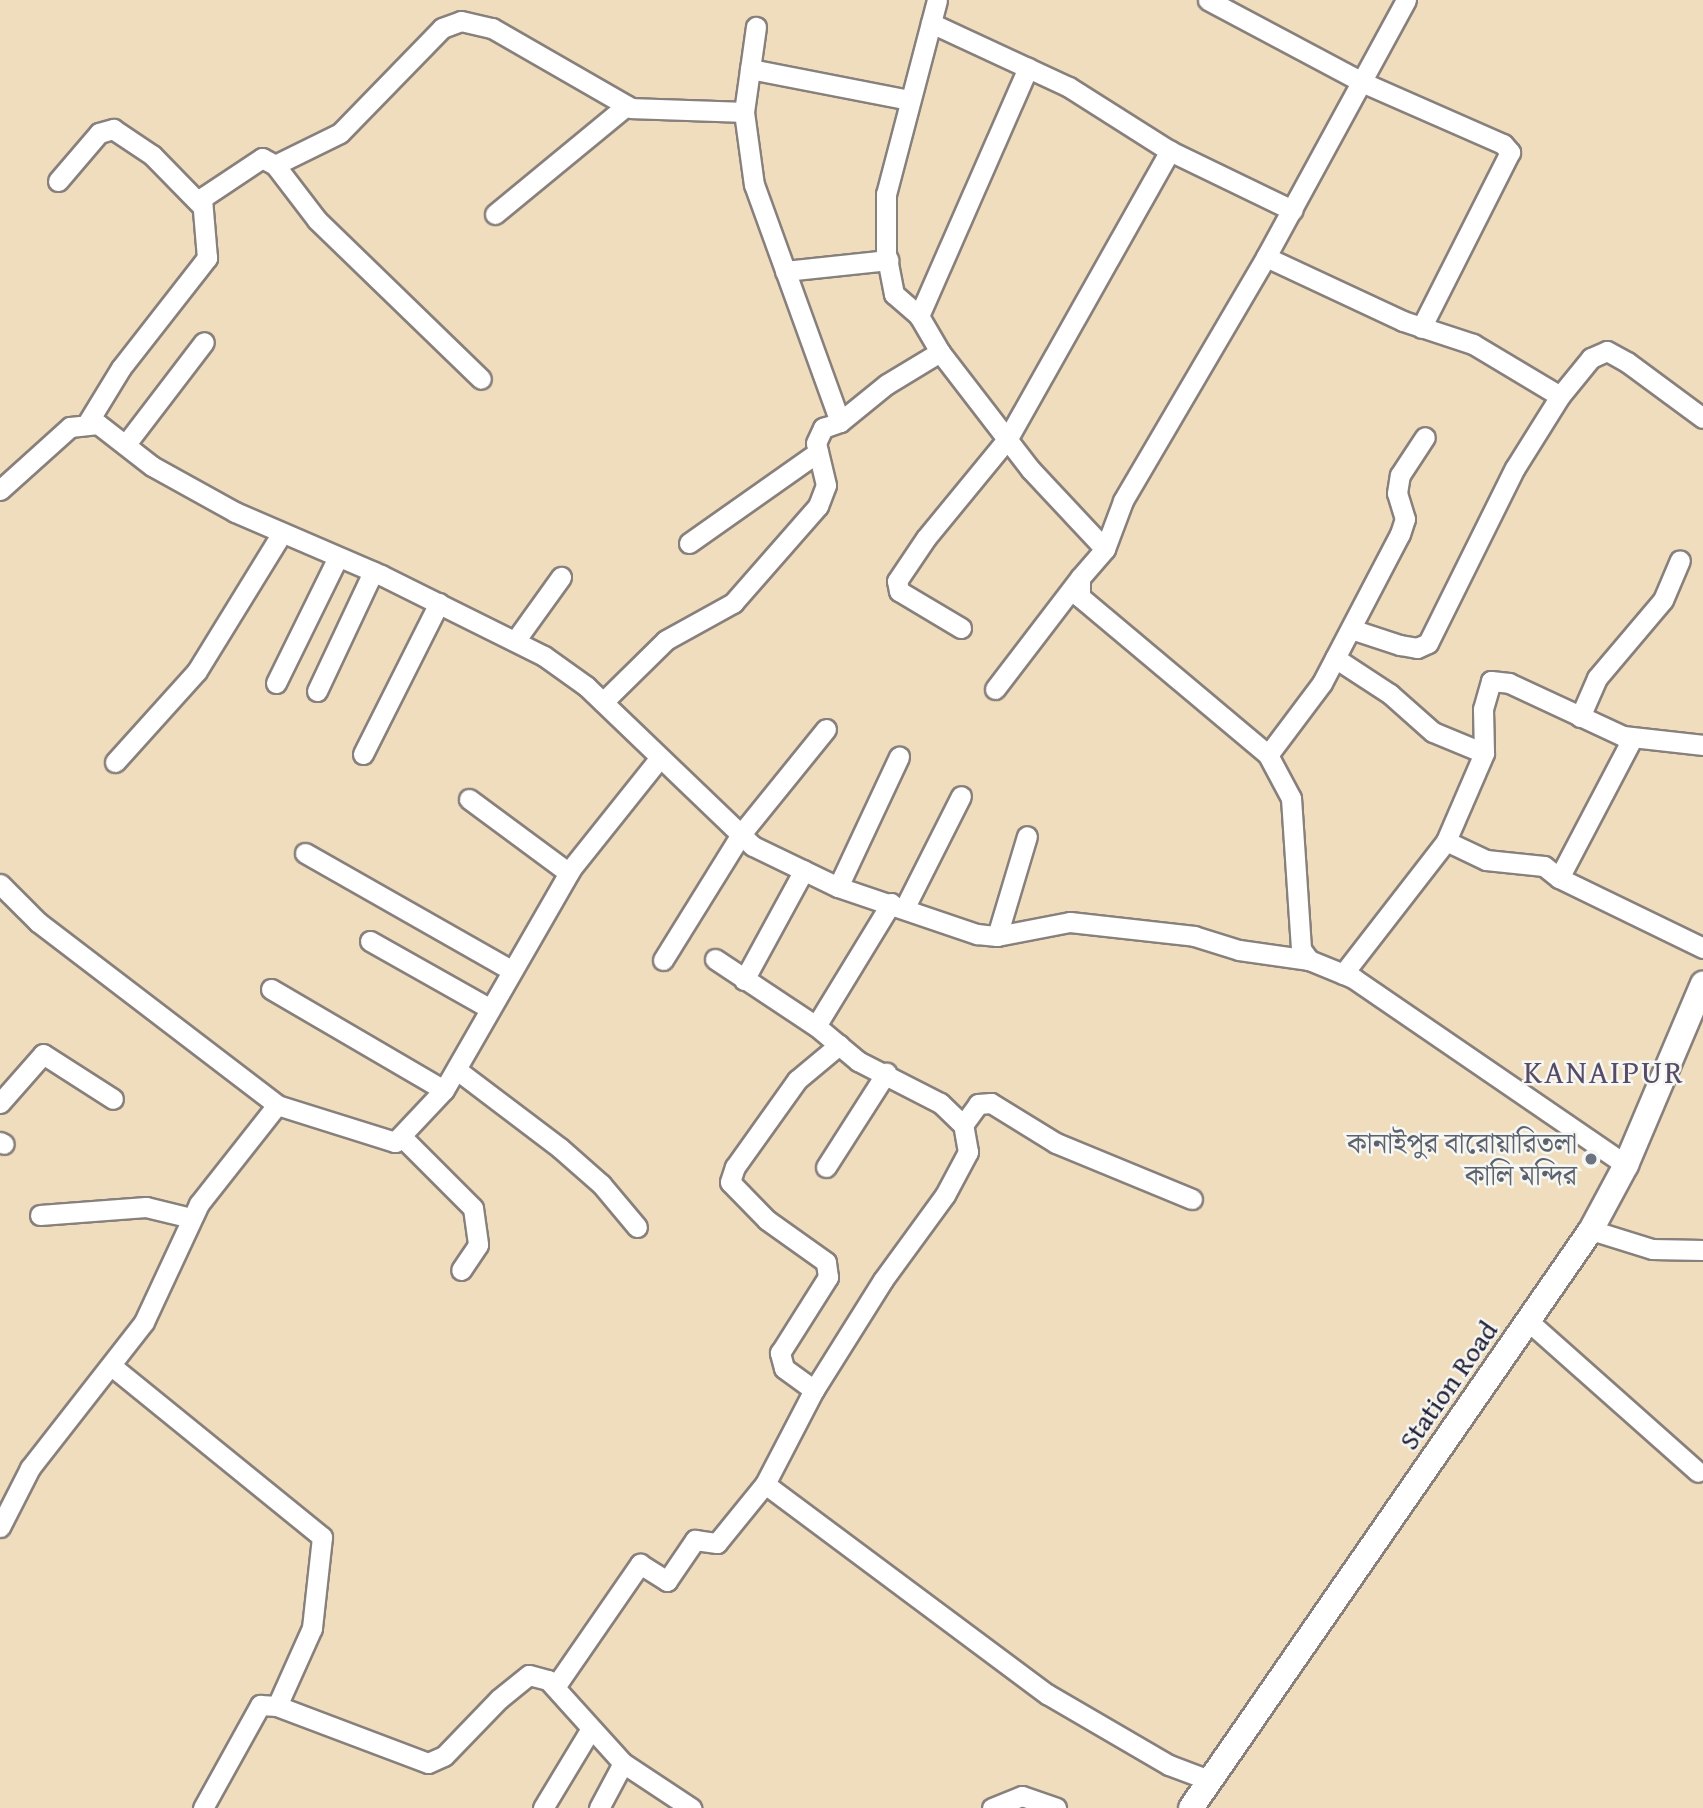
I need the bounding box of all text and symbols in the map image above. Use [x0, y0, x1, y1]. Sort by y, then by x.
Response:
district label: KANAIPUR [1524, 1053, 1684, 1091]
place label: কানাইপুর বারোয়ারিতলা কালি মন্দির [1347, 1126, 1577, 1192]
marker: কানাইপুর বারোয়ারিতলা কালি মন্দির [1583, 1151, 1599, 1167]
street label: Station Road [1391, 1314, 1505, 1456]

